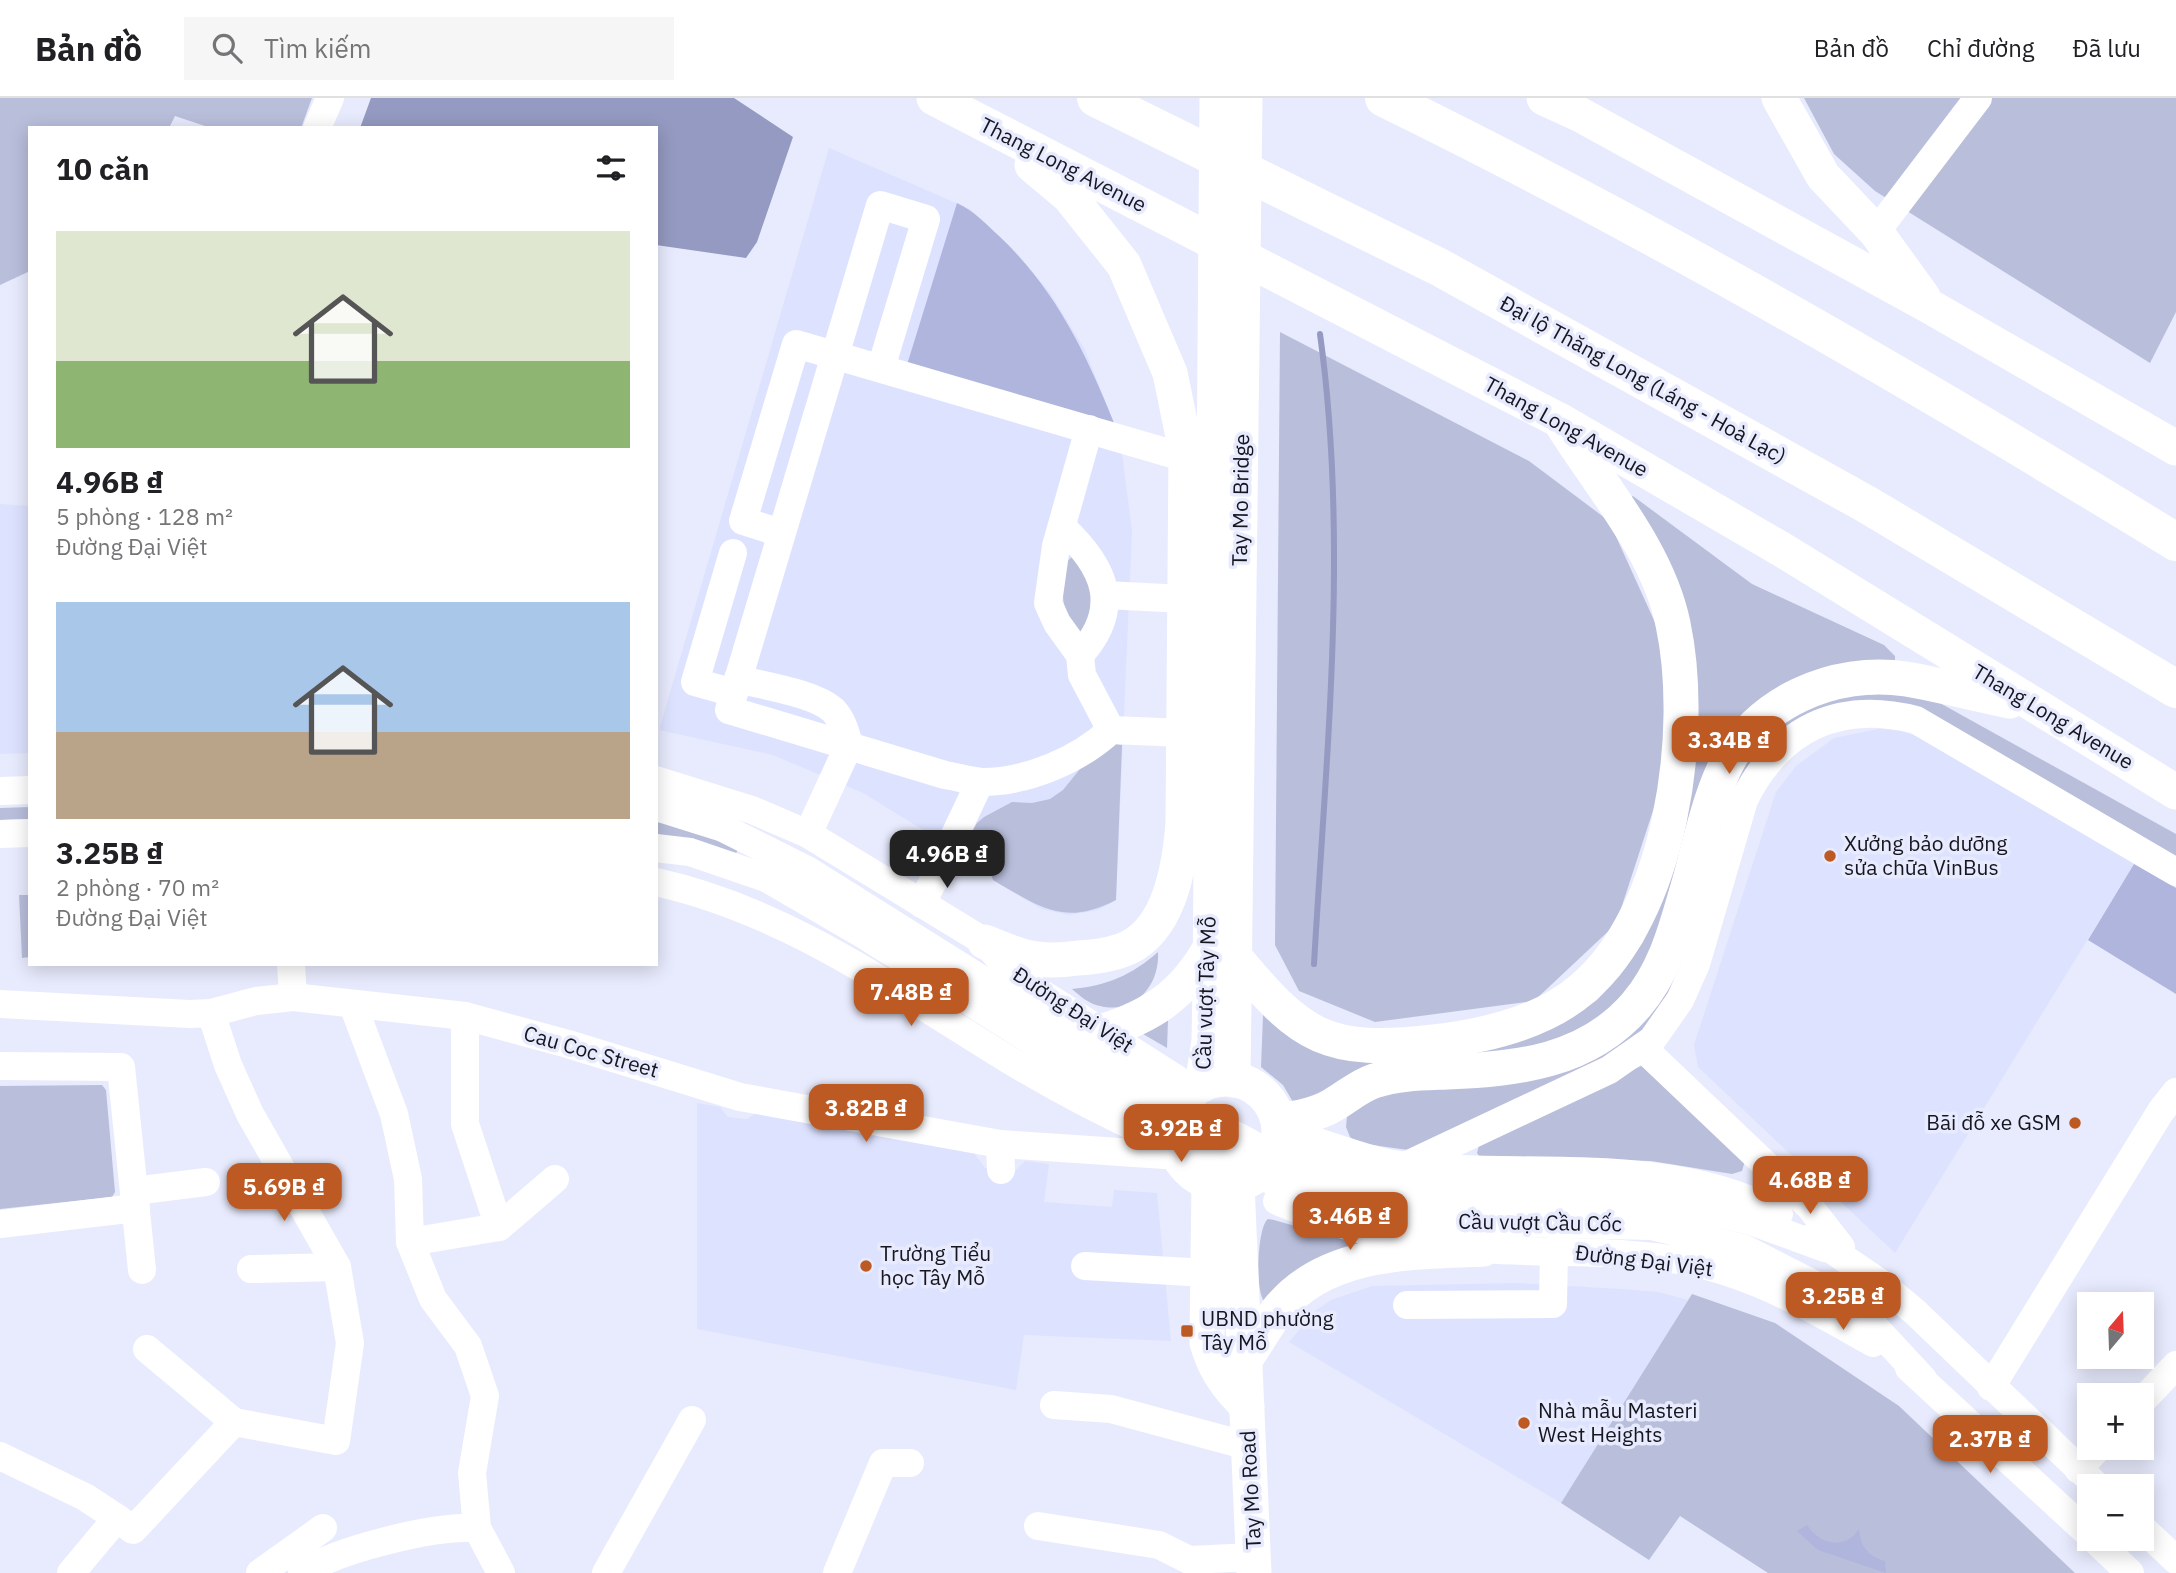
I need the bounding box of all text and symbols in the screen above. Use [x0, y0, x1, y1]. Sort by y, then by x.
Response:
search box [184, 17, 674, 80]
text: Bản đồ [35, 27, 142, 70]
icon: search [208, 29, 246, 67]
text: Tìm kiếm [264, 31, 371, 65]
text: Bản đồ [1814, 32, 1889, 64]
text: Chỉ đường [1927, 32, 2035, 64]
text: Đã lưu [2073, 32, 2141, 64]
street label: Thang Long Avenue [975, 110, 1151, 218]
text: 10 căn [56, 149, 150, 188]
icon: filters [592, 149, 630, 187]
icon: home [280, 276, 406, 402]
street label: Đại lộ Thăng Long (Láng - Hoà Lạc) [1495, 289, 1792, 470]
street label: Thang Long Avenue [1480, 369, 1653, 483]
street label: Tay Mo Bridge [1225, 434, 1255, 566]
text: 4.96B ₫ [56, 462, 164, 501]
text: 5 phòng · 128 m² [56, 501, 233, 531]
text: Đường Đại Việt [56, 531, 208, 561]
icon: home [280, 647, 406, 773]
street label: Thang Long Avenue [1968, 657, 2139, 775]
pin: 3.34B ₫ [1664, 716, 1794, 776]
text: 3.34B ₫ [1688, 724, 1770, 754]
place label: Xưởng bảo dưỡng sửa chữa VinBus [1844, 829, 2007, 881]
pin: 4.96B ₫ [882, 830, 1012, 890]
text: 3.25B ₫ [56, 833, 164, 872]
text: 4.96B ₫ [906, 838, 988, 868]
marker: Xưởng bảo dưỡng sửa chữa VinBus [1822, 848, 1838, 864]
text: 2 phòng · 70 m² [56, 872, 219, 902]
text: Đường Đại Việt [56, 902, 208, 932]
street label: Cầu vượt Tây Mỗ [1188, 916, 1222, 1070]
street label: Đường Đại Việt [1008, 960, 1139, 1059]
pin: 7.48B ₫ [846, 968, 976, 1028]
text: 7.48B ₫ [870, 976, 952, 1006]
street label: Cau Coc Street [521, 1018, 662, 1084]
pin: 3.82B ₫ [801, 1084, 931, 1144]
text: 3.82B ₫ [825, 1092, 907, 1122]
pin: 3.92B ₫ [1116, 1104, 1246, 1164]
place label: Bãi đỗ xe GSM [1926, 1108, 2061, 1136]
text: 3.92B ₫ [1140, 1112, 1222, 1142]
marker: Bãi đỗ xe GSM [2067, 1115, 2083, 1131]
pin: 4.68B ₫ [1745, 1156, 1875, 1216]
pin: 5.69B ₫ [219, 1164, 349, 1223]
text: 4.68B ₫ [1769, 1164, 1851, 1194]
text: 5.69B ₫ [243, 1171, 325, 1201]
pin: 3.46B ₫ [1285, 1192, 1415, 1252]
text: 3.46B ₫ [1309, 1200, 1391, 1230]
street label: Cầu vượt Cầu Cốc [1458, 1207, 1622, 1237]
street label: Đường Đại Việt [1574, 1238, 1714, 1282]
place label: Trường Tiểu học Tây Mỗ [880, 1239, 991, 1291]
marker: Trường Tiểu học Tây Mỗ [858, 1258, 874, 1274]
pin: 3.25B ₫ [1778, 1272, 1908, 1332]
text: 3.25B ₫ [1802, 1280, 1884, 1310]
north arrow [2077, 1292, 2154, 1368]
map controls [2077, 1292, 2154, 1551]
place label: UBND phường Tây Mỗ [1201, 1304, 1334, 1356]
marker: UBND phường Tây Mỗ [1179, 1323, 1195, 1339]
button: + [2077, 1383, 2154, 1460]
place label: Nhà mẫu Masteri West Heights [1538, 1396, 1698, 1448]
marker: Nhà mẫu Masteri West Heights [1516, 1415, 1532, 1431]
pin: 2.37B ₫ [1925, 1416, 2055, 1475]
text: 2.37B ₫ [1949, 1423, 2031, 1453]
street label: Tay Mo Road [1233, 1430, 1267, 1550]
button: − [2077, 1474, 2154, 1551]

